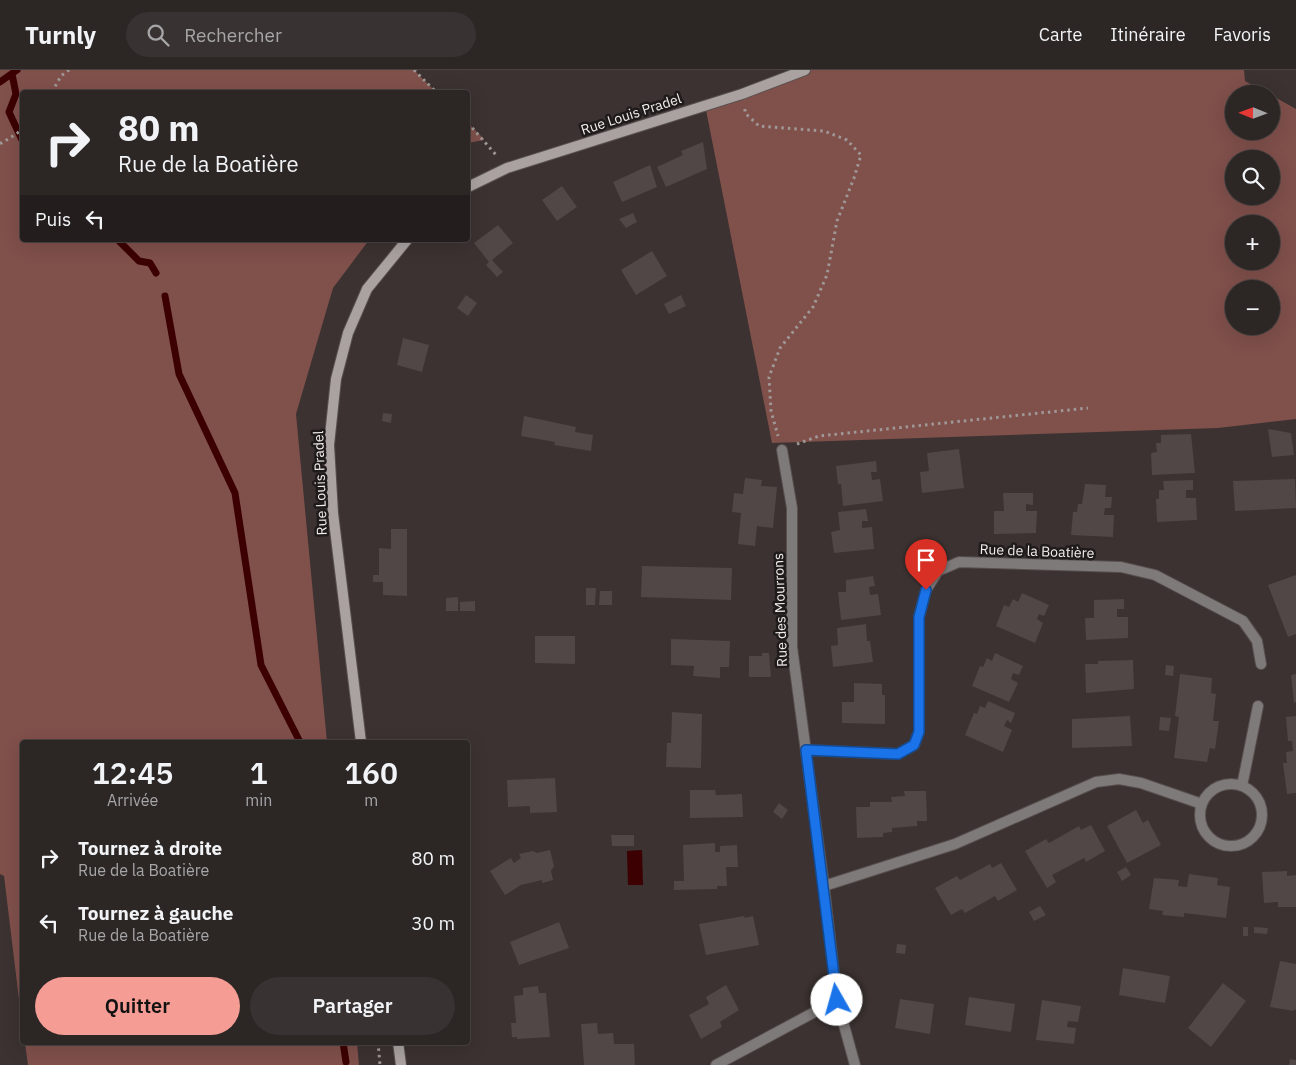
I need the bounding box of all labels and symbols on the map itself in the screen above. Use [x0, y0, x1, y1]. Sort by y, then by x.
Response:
north arrow [1225, 85, 1280, 140]
street label: Rue Louis Pradel [578, 89, 684, 139]
street label: Rue Louis Pradel [309, 430, 331, 536]
pin [905, 539, 947, 590]
street label: Rue de la Boatière [979, 540, 1095, 562]
street label: Rue des Mourrons [769, 553, 791, 667]
position arrow [810, 973, 862, 1025]

